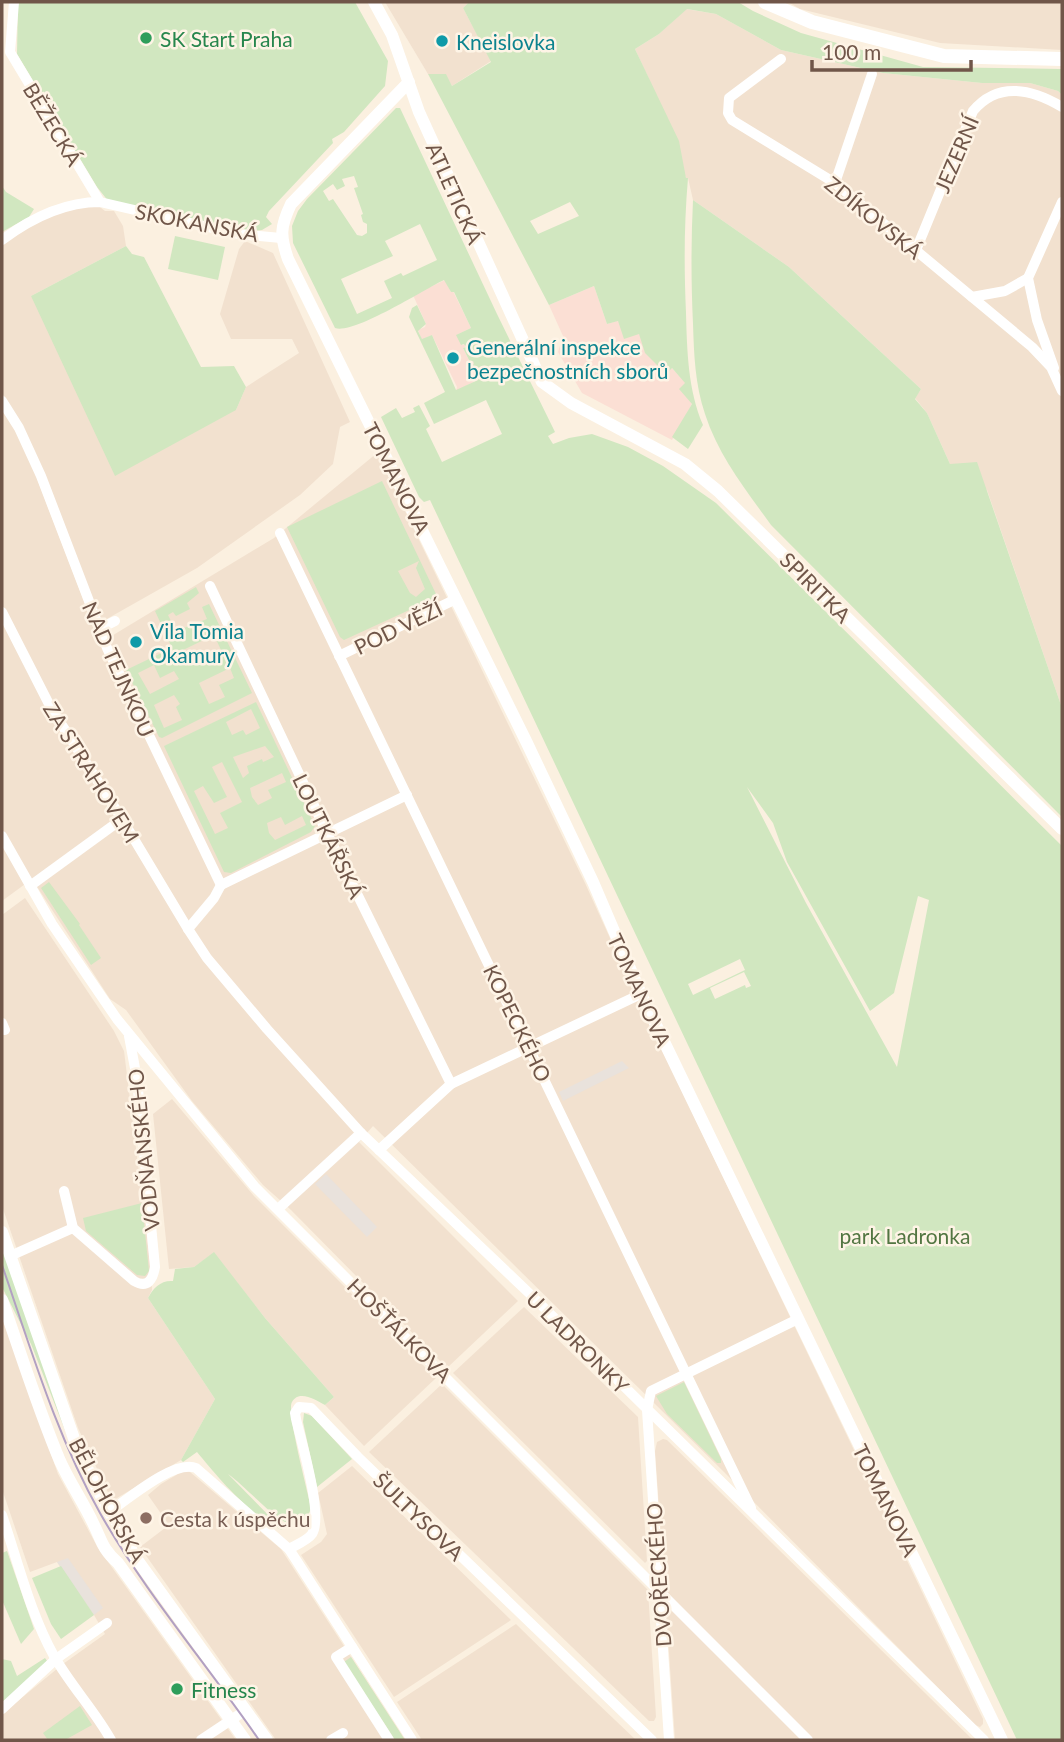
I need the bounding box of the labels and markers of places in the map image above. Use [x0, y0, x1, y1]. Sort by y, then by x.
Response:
place label: SK Start Praha [160, 26, 293, 51]
place label: Kneislovka [456, 29, 555, 54]
marker: SK Start Praha [138, 30, 154, 46]
marker: Kneislovka [434, 33, 450, 49]
place label: Generální inspekce bezpečnostních sborů [467, 334, 668, 383]
marker: Generální inspekce bezpečnostních sborů [445, 350, 461, 366]
place label: Vila Tomia Okamury [150, 618, 244, 667]
marker: Vila Tomia Okamury [128, 634, 144, 650]
place label: Cesta k úspěchu [160, 1506, 311, 1531]
marker: Cesta k úspěchu [138, 1510, 154, 1526]
place label: Fitness [191, 1677, 256, 1702]
marker: Fitness [169, 1681, 185, 1697]

